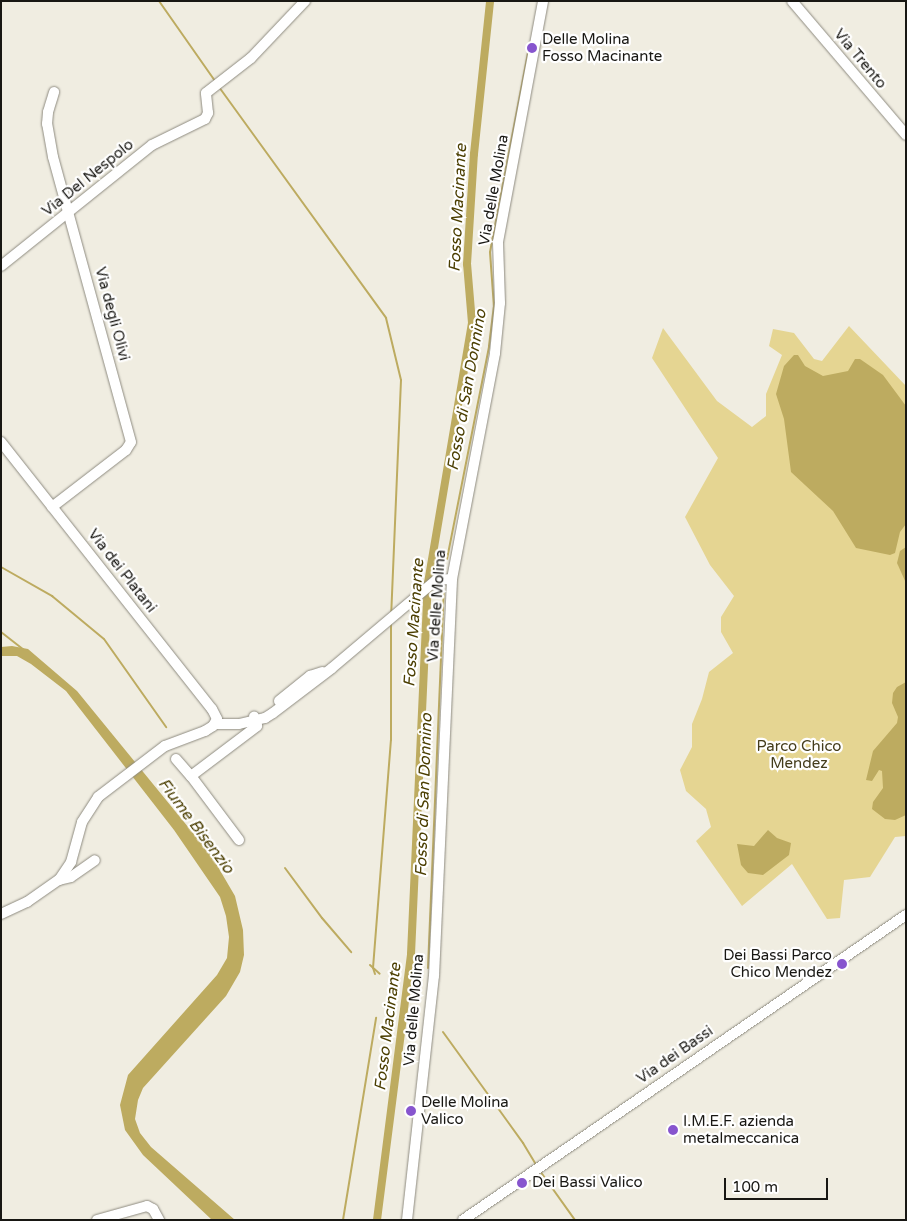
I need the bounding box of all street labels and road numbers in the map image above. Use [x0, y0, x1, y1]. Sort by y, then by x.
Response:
street label: Via Trento [830, 26, 890, 92]
street label: Via delle Molina [475, 133, 513, 247]
street label: Via Del Nespolo [39, 136, 137, 220]
street label: Via degli Olivi [91, 265, 133, 363]
street label: Via dei Platani [84, 526, 160, 616]
street label: Via delle Molina [424, 549, 450, 663]
street label: Via delle Molina [400, 953, 428, 1067]
street label: Via dei Bassi [633, 1022, 717, 1088]

